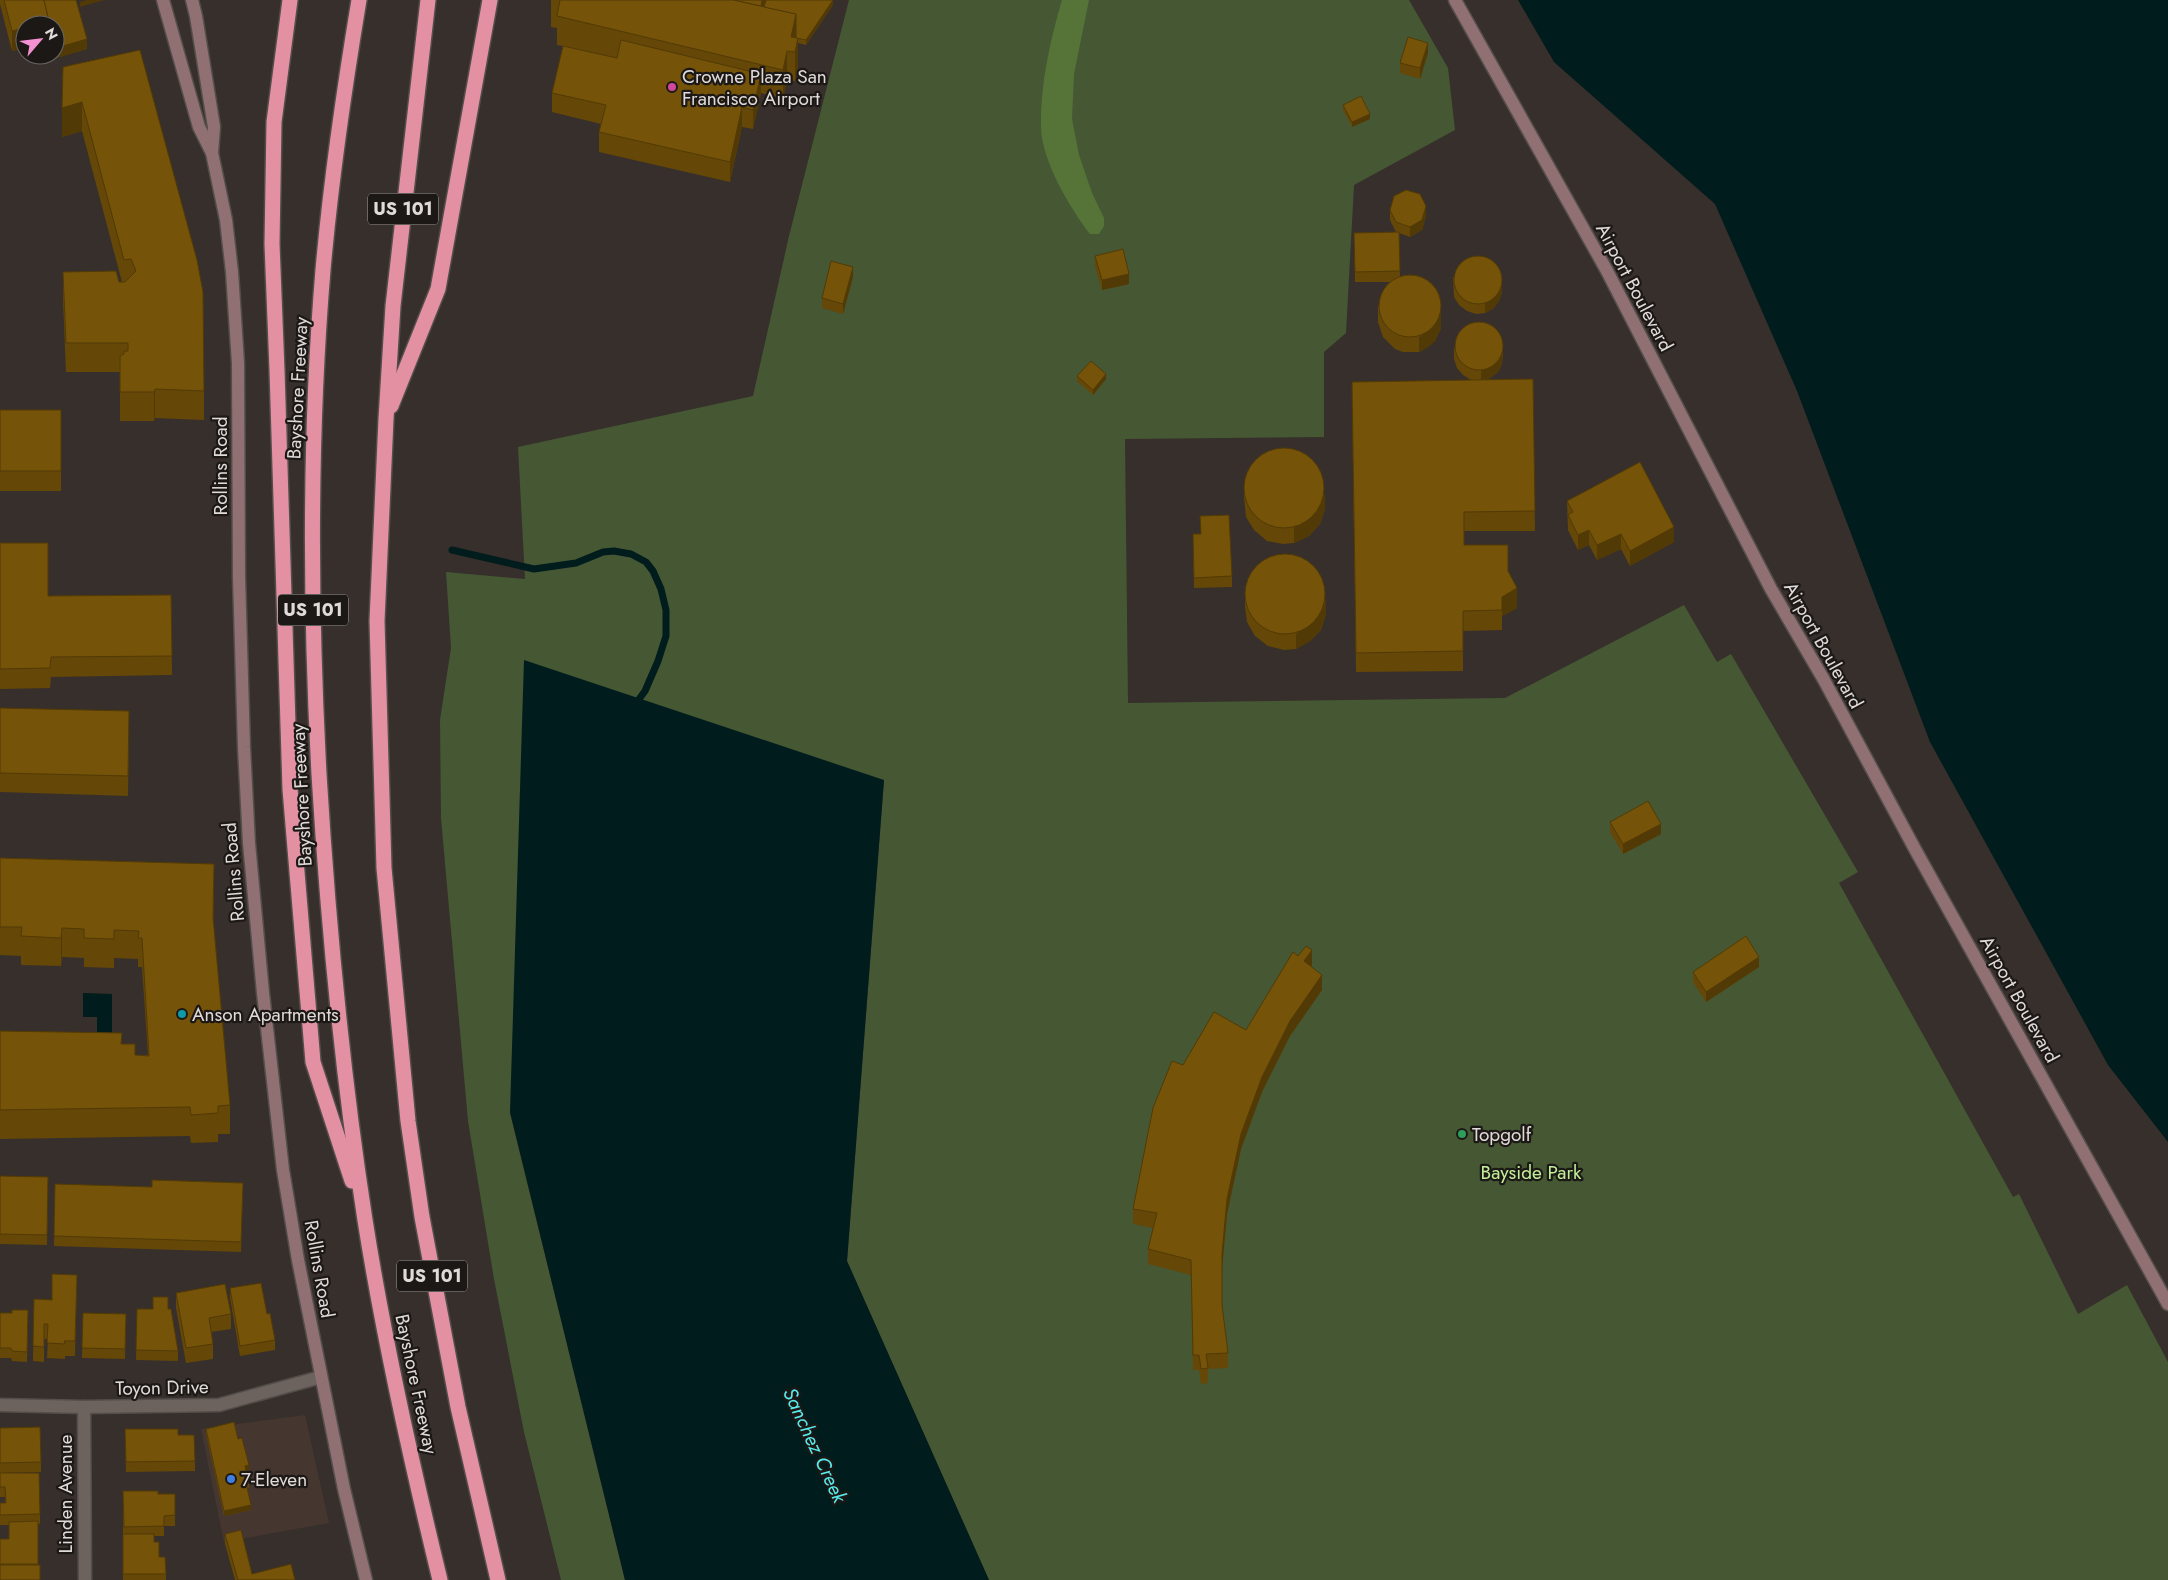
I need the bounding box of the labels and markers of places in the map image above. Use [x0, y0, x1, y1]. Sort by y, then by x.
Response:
place label: Crowne Plaza San Francisco Airport [682, 63, 827, 112]
marker: Crowne Plaza San Francisco Airport [666, 81, 678, 93]
place label: Anson Apartments [192, 1001, 339, 1028]
marker: Anson Apartments [176, 1008, 188, 1020]
place label: Topgolf [1472, 1121, 1532, 1148]
marker: Topgolf [1456, 1128, 1468, 1140]
place label: 7-Eleven [241, 1466, 307, 1493]
marker: 7-Eleven [225, 1473, 237, 1485]

